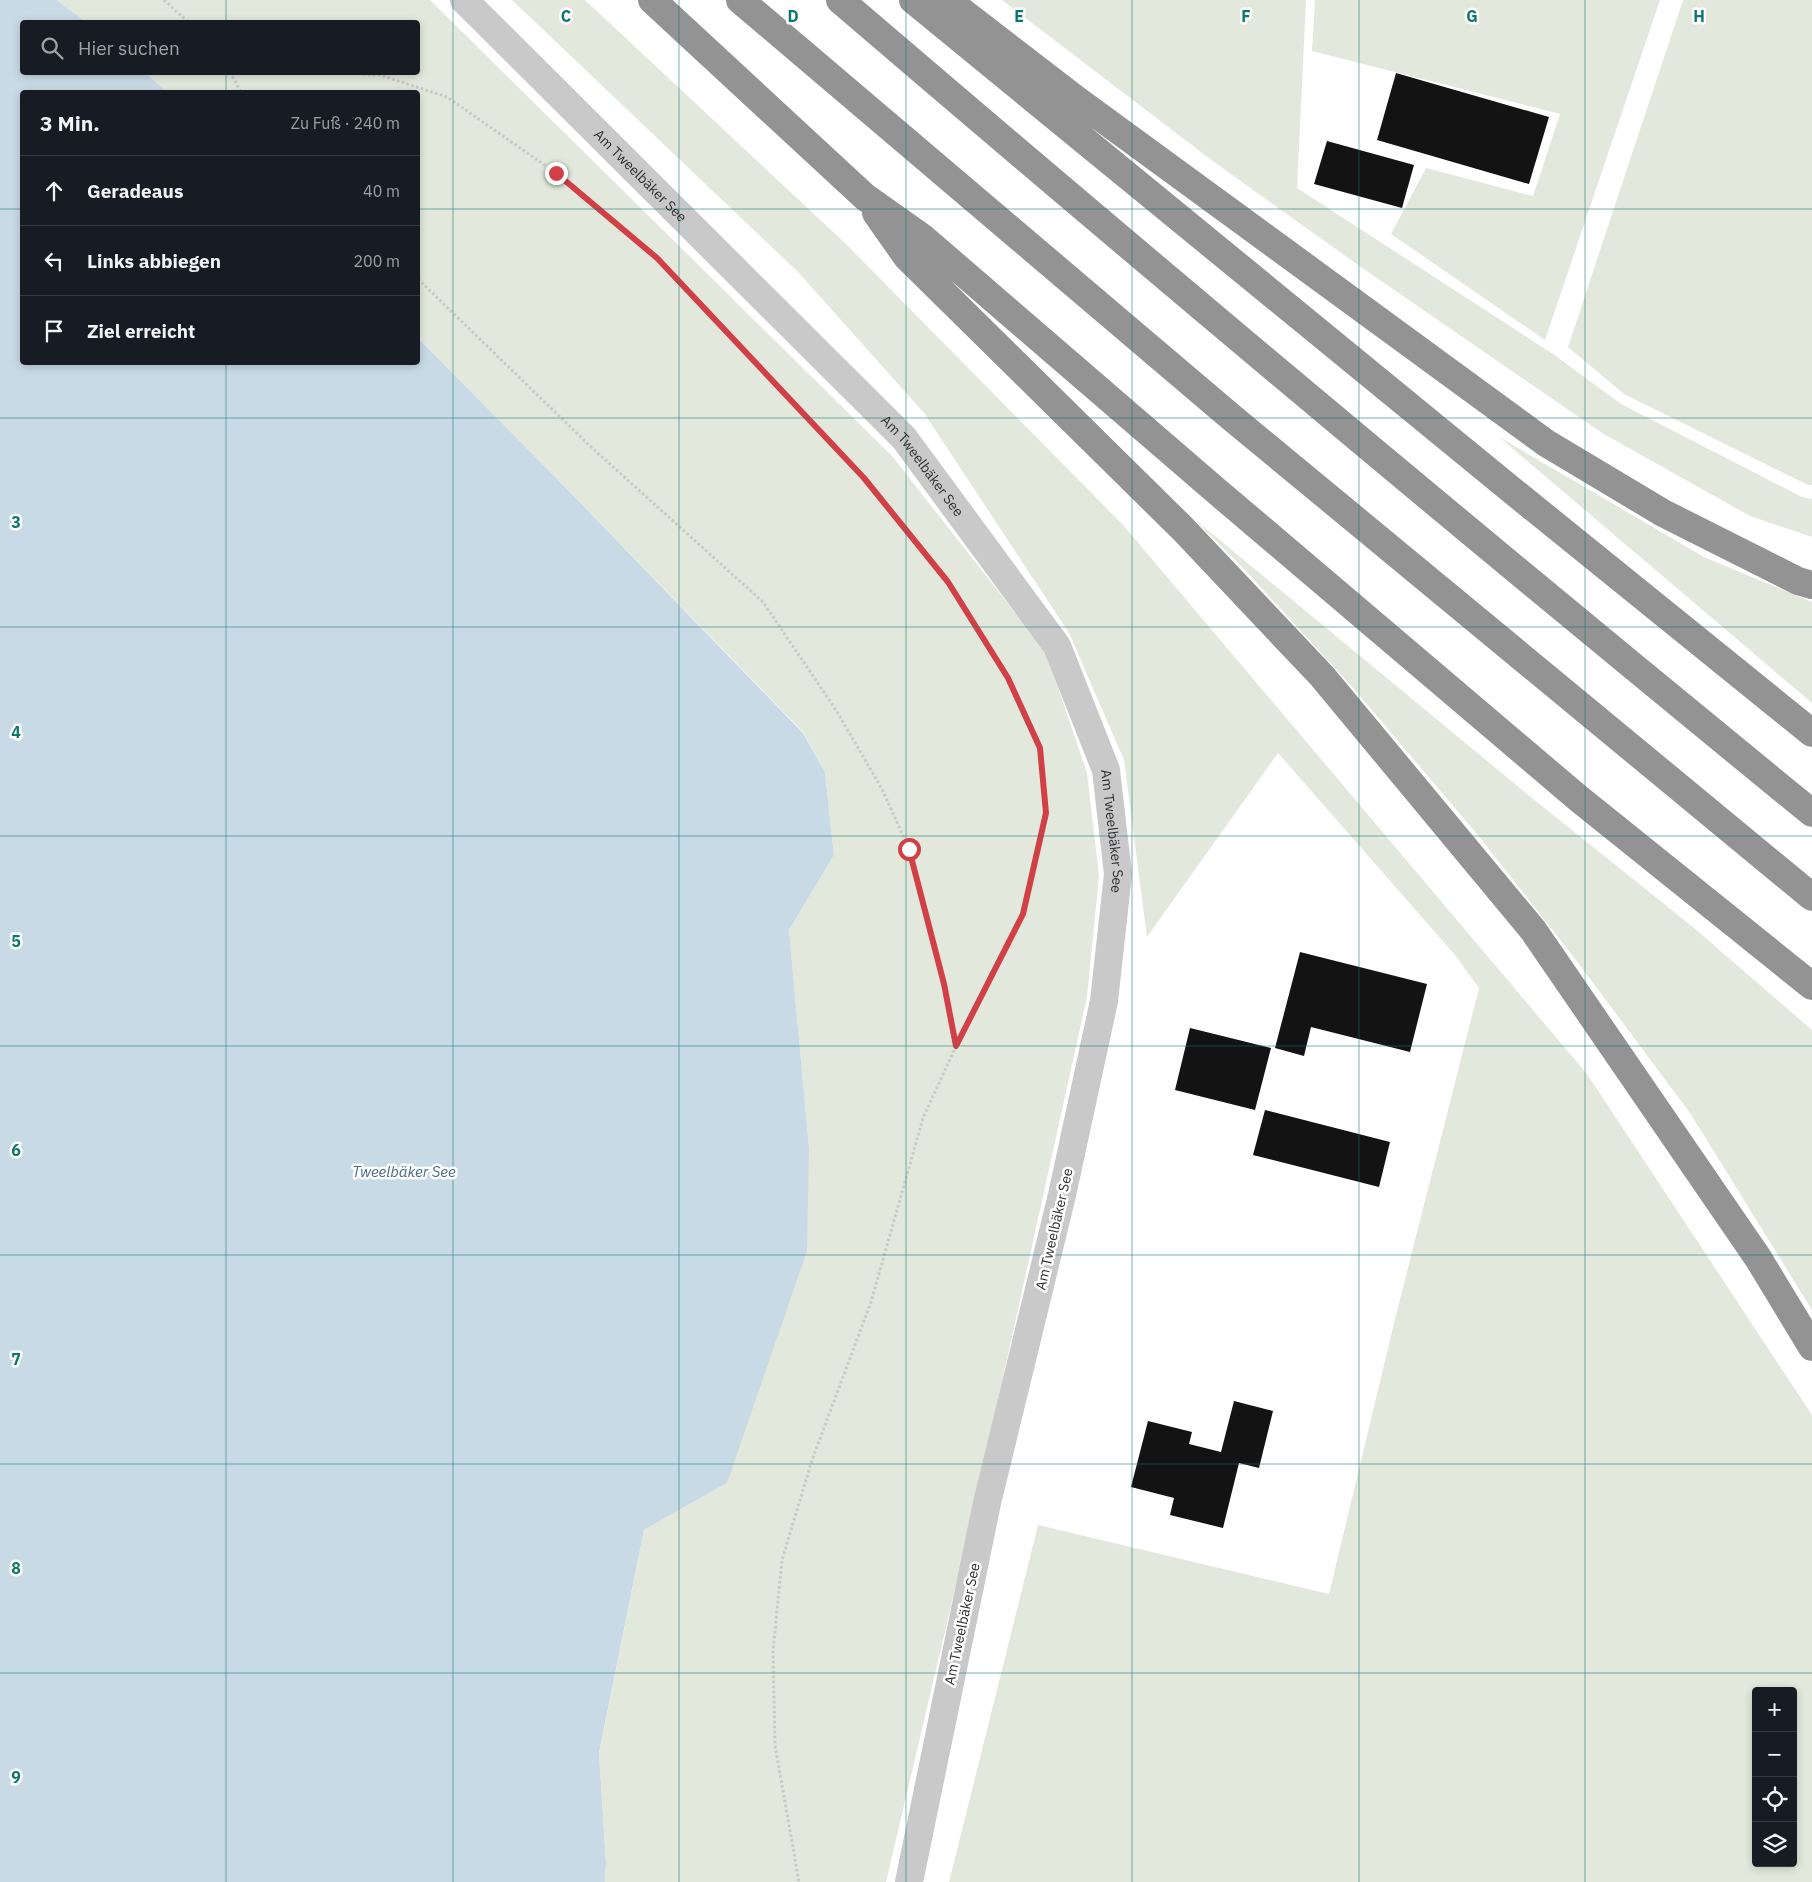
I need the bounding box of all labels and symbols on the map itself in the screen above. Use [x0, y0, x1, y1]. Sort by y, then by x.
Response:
text: C [561, 6, 571, 26]
text: D [787, 6, 799, 26]
text: E [1014, 6, 1024, 26]
text: F [1241, 6, 1251, 26]
text: G [1466, 6, 1478, 26]
text: H [1693, 6, 1705, 26]
street label: Am Tweelbäker See [590, 125, 691, 226]
route end [545, 162, 568, 185]
street label: Am Tweelbäker See [877, 411, 968, 520]
text: 3 [11, 512, 21, 532]
text: 4 [11, 722, 21, 742]
street label: Am Tweelbäker See [1097, 768, 1127, 894]
route start [898, 838, 921, 861]
text: 5 [11, 931, 21, 951]
text: 6 [11, 1140, 21, 1160]
water label: Tweelbäker See [352, 1162, 456, 1181]
street label: Am Tweelbäker See [1031, 1166, 1077, 1292]
text: 7 [11, 1349, 21, 1369]
text: 8 [11, 1558, 21, 1578]
street label: Am Tweelbäker See [940, 1561, 984, 1687]
text: 9 [11, 1767, 21, 1787]

